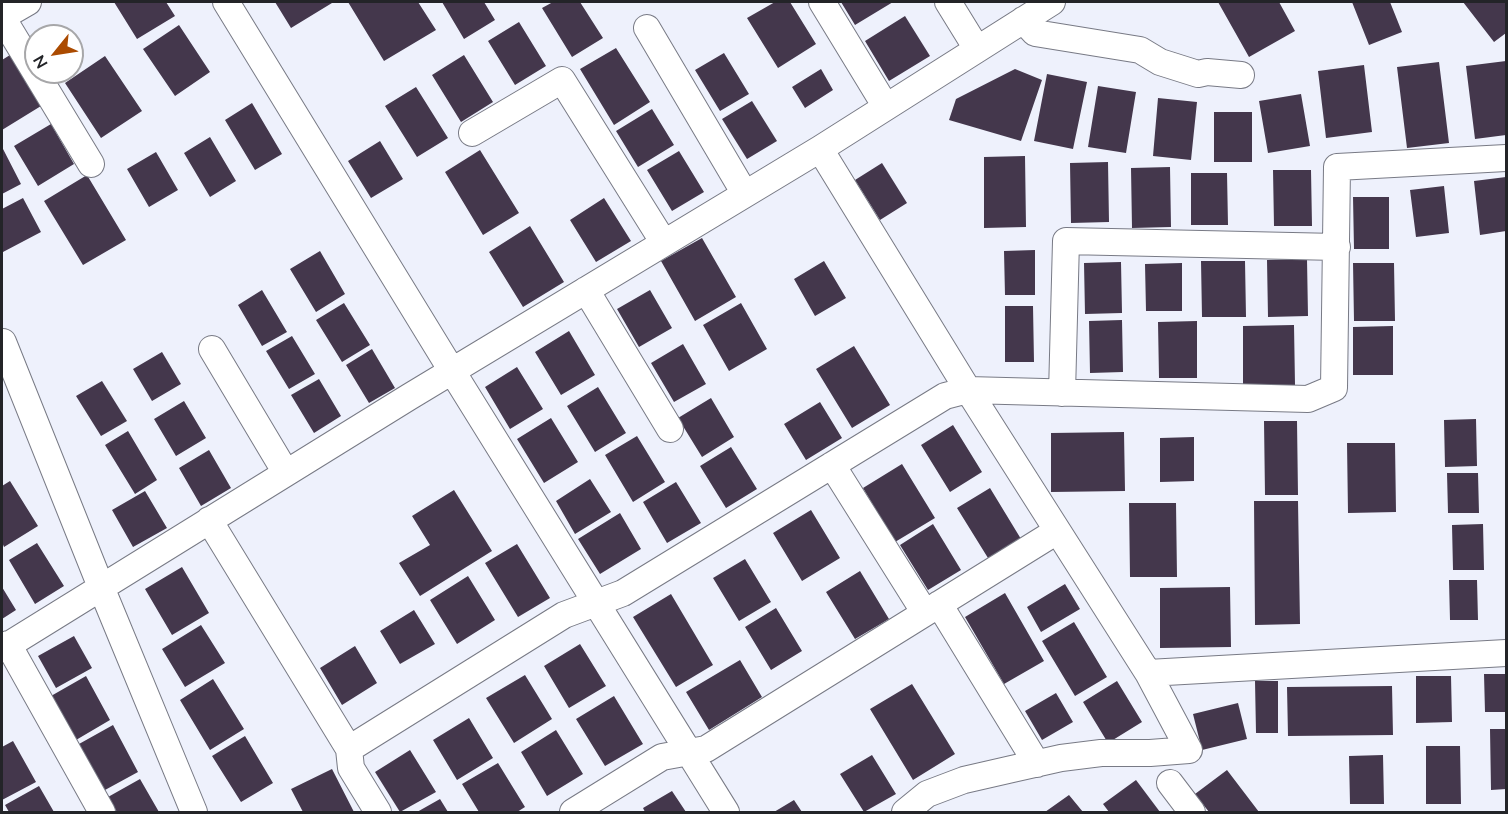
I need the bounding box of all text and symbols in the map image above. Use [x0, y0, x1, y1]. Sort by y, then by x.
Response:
north arrow [24, 24, 84, 84]
text: N [28, 52, 52, 72]

